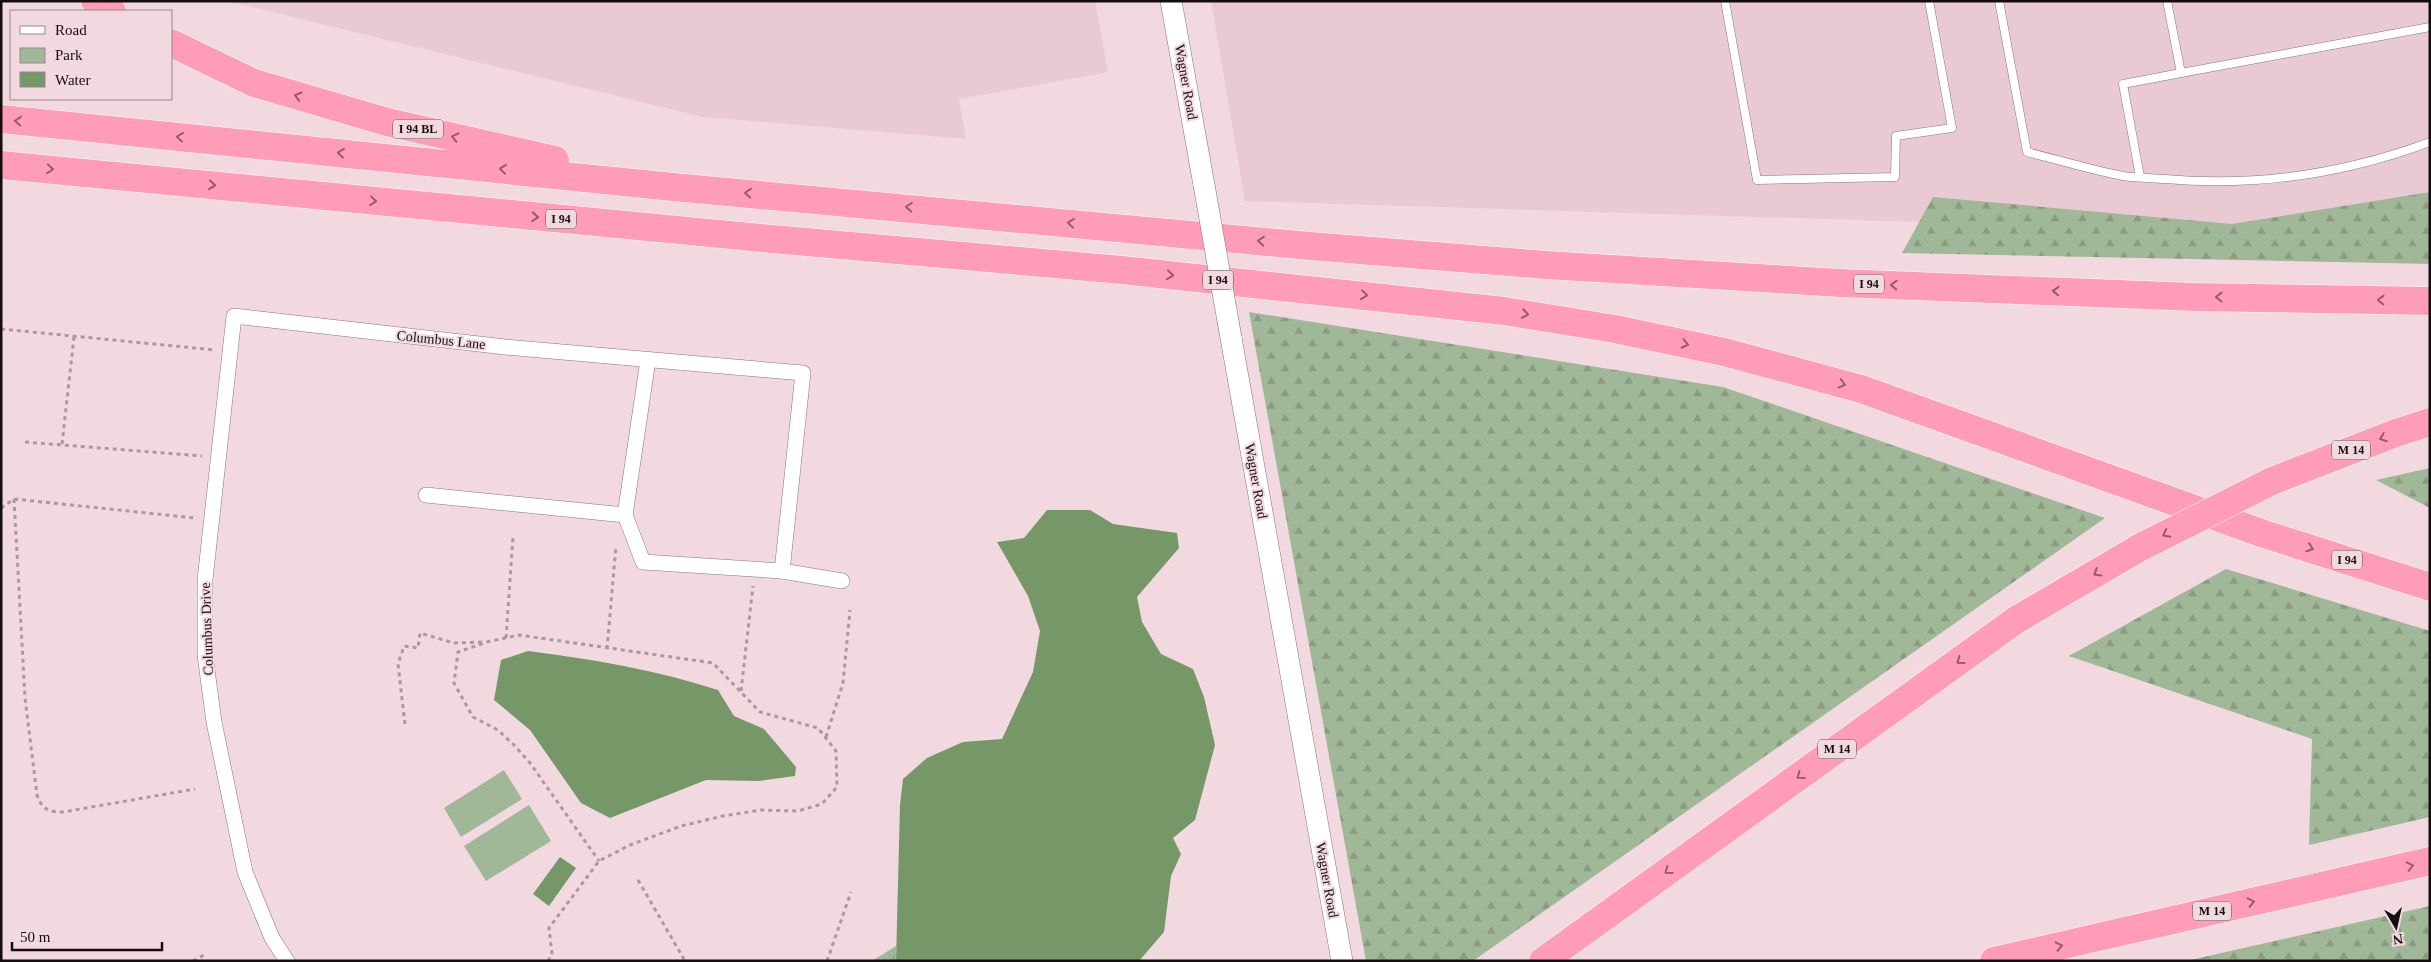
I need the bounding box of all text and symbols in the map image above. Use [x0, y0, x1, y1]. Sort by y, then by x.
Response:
legend [10, 10, 172, 100]
text: Road [55, 22, 87, 38]
street label: Wagner Road [1172, 43, 1200, 121]
text: Park [55, 47, 83, 63]
text: Water [55, 72, 90, 88]
one-way arrow [294, 91, 303, 101]
one-way arrow [14, 116, 22, 127]
road number: I 94 BL [393, 120, 443, 138]
one-way arrow [175, 132, 183, 143]
one-way arrow [451, 133, 459, 143]
one-way arrow [337, 148, 345, 159]
one-way arrow [46, 164, 54, 175]
one-way arrow [499, 164, 507, 175]
one-way arrow [208, 179, 216, 190]
one-way arrow [743, 188, 751, 199]
one-way arrow [370, 196, 378, 207]
one-way arrow [905, 202, 913, 213]
road number: I 94 [546, 210, 576, 228]
one-way arrow [531, 211, 539, 222]
one-way arrow [1067, 218, 1075, 229]
one-way arrow [1257, 236, 1265, 247]
one-way arrow [1166, 269, 1174, 280]
road number: I 94 [1203, 270, 1233, 290]
road number: I 94 [1854, 274, 1884, 294]
one-way arrow [1889, 280, 1897, 291]
one-way arrow [2052, 286, 2060, 297]
one-way arrow [1360, 289, 1368, 300]
one-way arrow [2214, 292, 2222, 302]
one-way arrow [2377, 295, 2384, 305]
one-way arrow [1521, 309, 1530, 319]
street label: Columbus Lane [396, 328, 486, 352]
one-way arrow [1680, 338, 1689, 349]
one-way arrow [1838, 378, 1847, 389]
one-way arrow [2380, 432, 2388, 442]
road number: M 14 [2332, 440, 2370, 460]
street label: Wagner Road [1242, 442, 1270, 520]
one-way arrow [2162, 528, 2171, 538]
one-way arrow [2306, 543, 2314, 553]
road number: I 94 [2332, 550, 2362, 570]
one-way arrow [2093, 566, 2102, 576]
street label: Columbus Drive [198, 582, 216, 676]
one-way arrow [1957, 655, 1966, 663]
road number: M 14 [1818, 740, 1856, 759]
one-way arrow [1796, 770, 1806, 779]
street label: Wagner Road [1313, 841, 1341, 919]
one-way arrow [2405, 861, 2414, 872]
one-way arrow [1665, 865, 1674, 873]
one-way arrow [2247, 897, 2256, 908]
road number: M 14 [2193, 901, 2231, 920]
north arrow [2371, 902, 2421, 952]
scale bar [12, 920, 162, 952]
text: 50 m [20, 929, 51, 945]
text: N [2392, 931, 2404, 948]
one-way arrow [2054, 941, 2063, 952]

